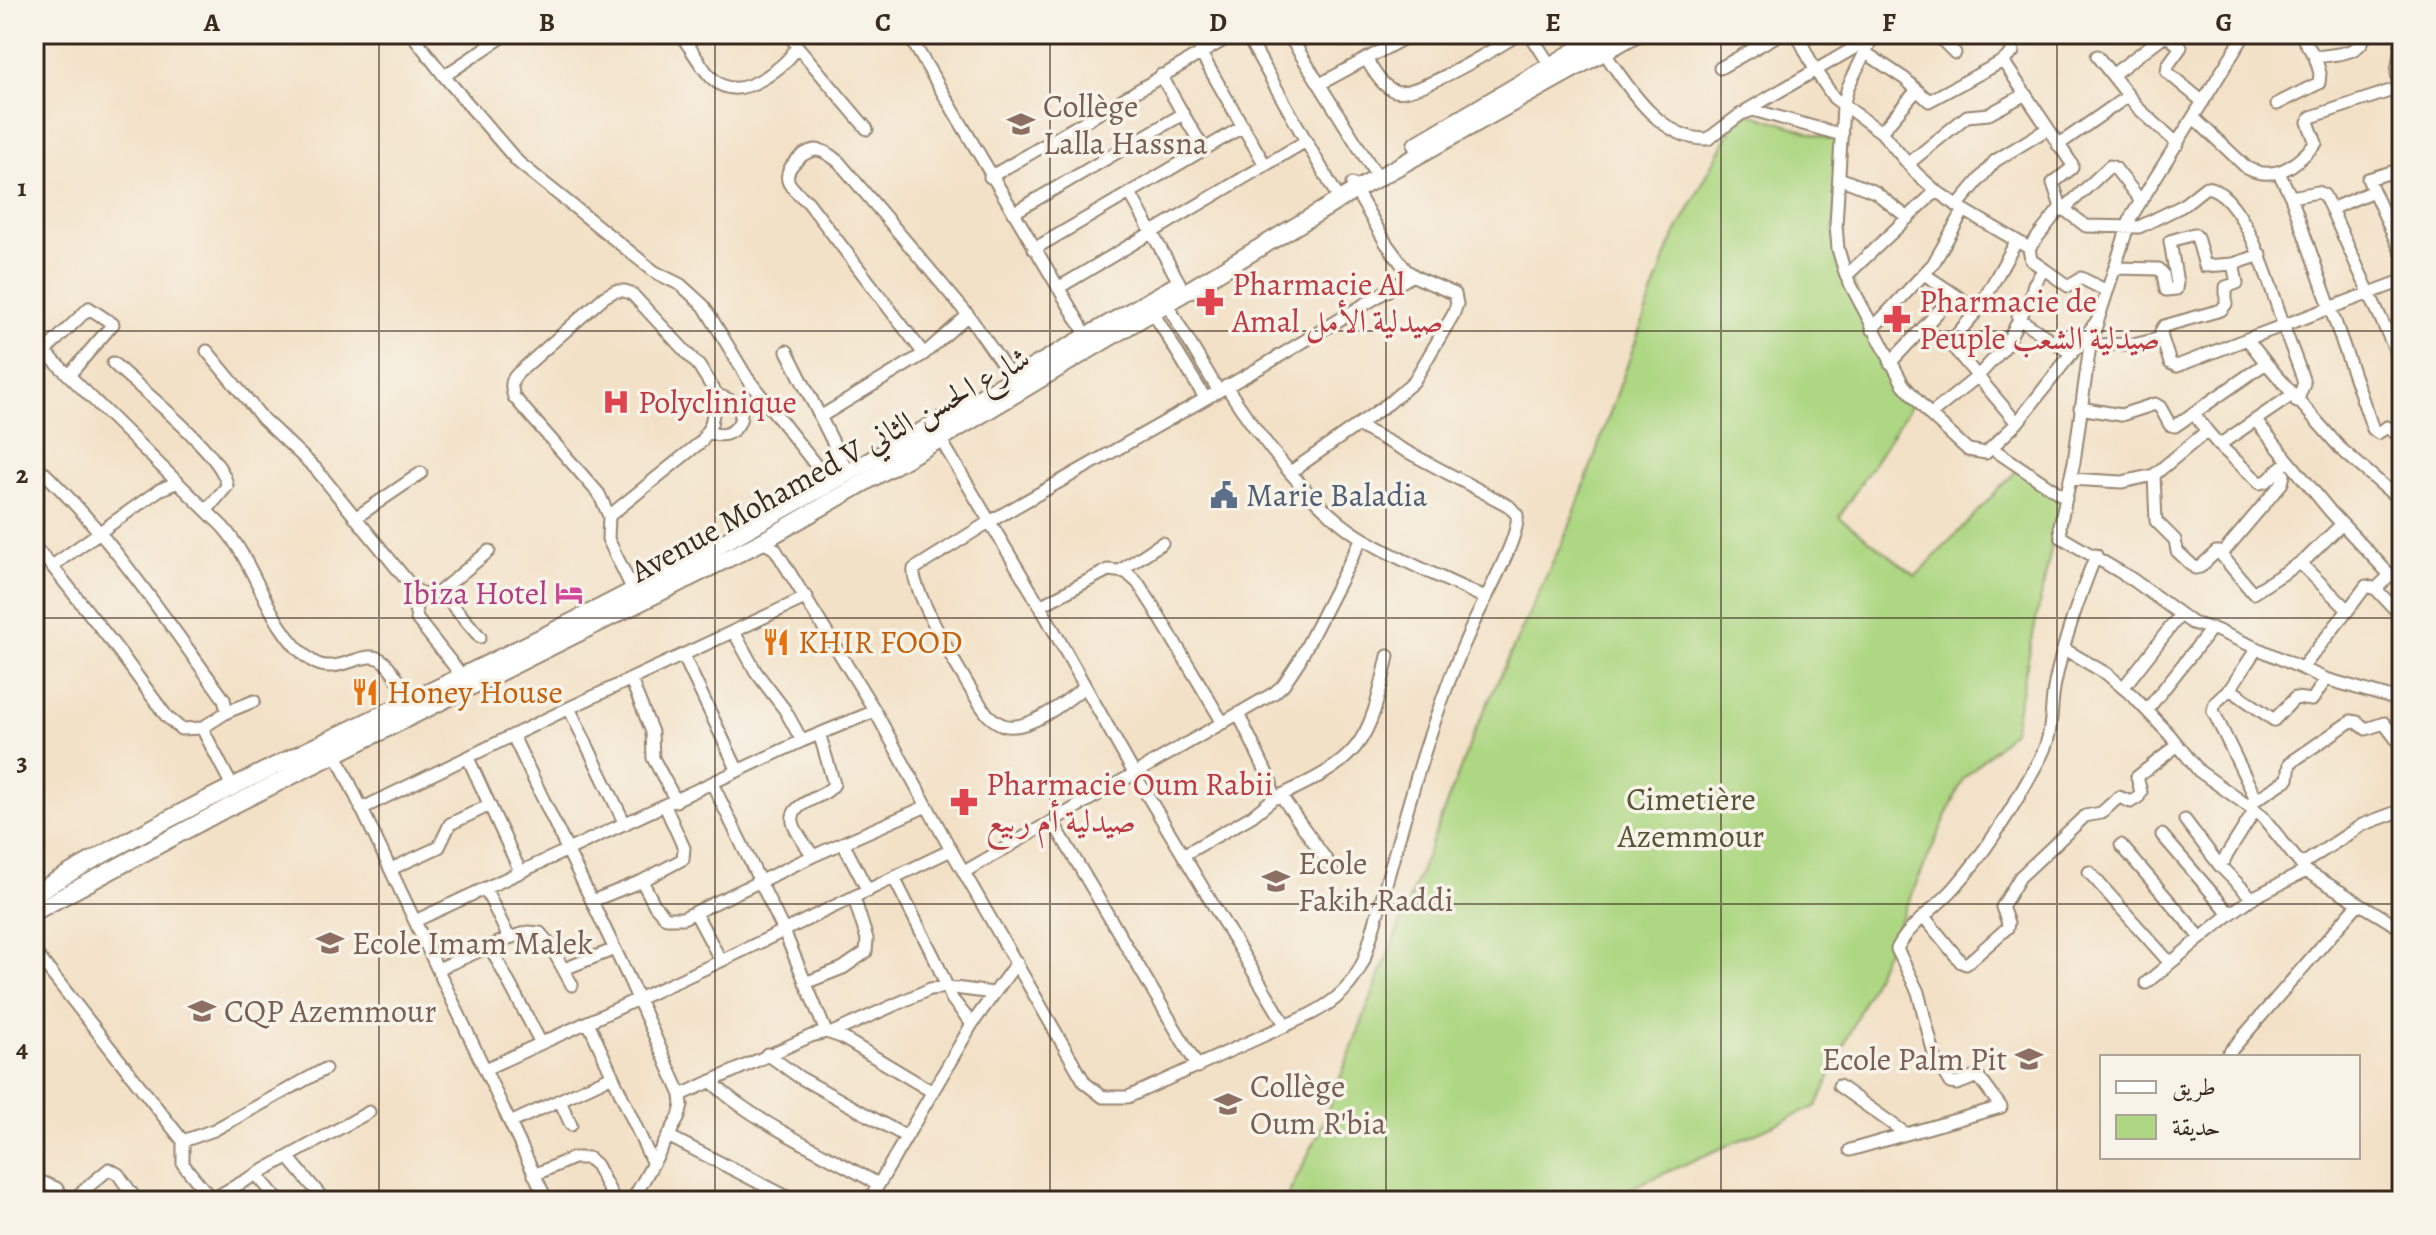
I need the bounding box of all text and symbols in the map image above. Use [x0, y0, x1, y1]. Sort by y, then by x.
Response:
text: A [203, 5, 221, 40]
text: B [539, 5, 555, 40]
text: C [875, 5, 891, 40]
text: D [1209, 5, 1227, 40]
text: E [1545, 5, 1561, 40]
text: F [1882, 5, 1896, 40]
text: G [2215, 5, 2233, 40]
place label: Collège Lalla Hassna [1043, 84, 1208, 165]
school or university icon: Collège Lalla Hassna [1006, 109, 1036, 139]
text: 1 [17, 170, 27, 205]
place label: Pharmacie Al Amal صيدلية الأمل [1231, 262, 1443, 344]
place label: Pharmacie de Peuple صيدلية الشعب [1919, 279, 2160, 360]
pharmacy icon: Pharmacie Al Amal صيدلية الأمل [1195, 287, 1225, 317]
pharmacy icon: Pharmacie de Peuple صيدلية الشعب [1882, 304, 1912, 334]
street label: Avenue Mohamed V شارع الحسن الثاني [621, 335, 1040, 597]
place label: Polyclinique [638, 380, 797, 424]
hospital icon: Polyclinique [601, 387, 631, 417]
text: 2 [16, 457, 29, 492]
place label: Marie Baladia [1246, 473, 1428, 517]
public building icon: Marie Baladia [1209, 480, 1239, 510]
place label: Ibiza Hotel [402, 571, 547, 615]
hotel icon: Ibiza Hotel [554, 578, 584, 608]
place label: KHIR FOOD [798, 620, 963, 664]
restaurant icon: KHIR FOOD [761, 627, 791, 657]
place label: Honey House [387, 670, 563, 714]
restaurant icon: Honey House [350, 677, 380, 707]
text: 3 [16, 744, 28, 779]
place label: Pharmacie Oum Rabii صيدلية أم ربيع [986, 762, 1273, 850]
park label: Cimetière Azemmour [1617, 777, 1764, 858]
pharmacy icon: Pharmacie Oum Rabii صيدلية أم ربيع [949, 787, 979, 817]
place label: Ecole Fakih Raddi [1298, 841, 1454, 922]
school or university icon: Ecole Fakih Raddi [1261, 866, 1291, 896]
place label: Ecole Imam Malek [352, 921, 593, 965]
school or university icon: Ecole Imam Malek [315, 928, 345, 958]
place label: CQP Azemmour [224, 989, 436, 1033]
school or university icon: CQP Azemmour [187, 996, 217, 1026]
text: 4 [16, 1031, 28, 1066]
place label: Ecole Palm Pit [1822, 1037, 2007, 1081]
school or university icon: Ecole Palm Pit [2014, 1044, 2044, 1074]
legend [2100, 1055, 2360, 1159]
place label: Collège Oum R'bia [1250, 1064, 1387, 1145]
text: طريق [2172, 1071, 2216, 1103]
school or university icon: Collège Oum R'bia [1213, 1089, 1243, 1119]
text: حديقة [2172, 1111, 2221, 1143]

